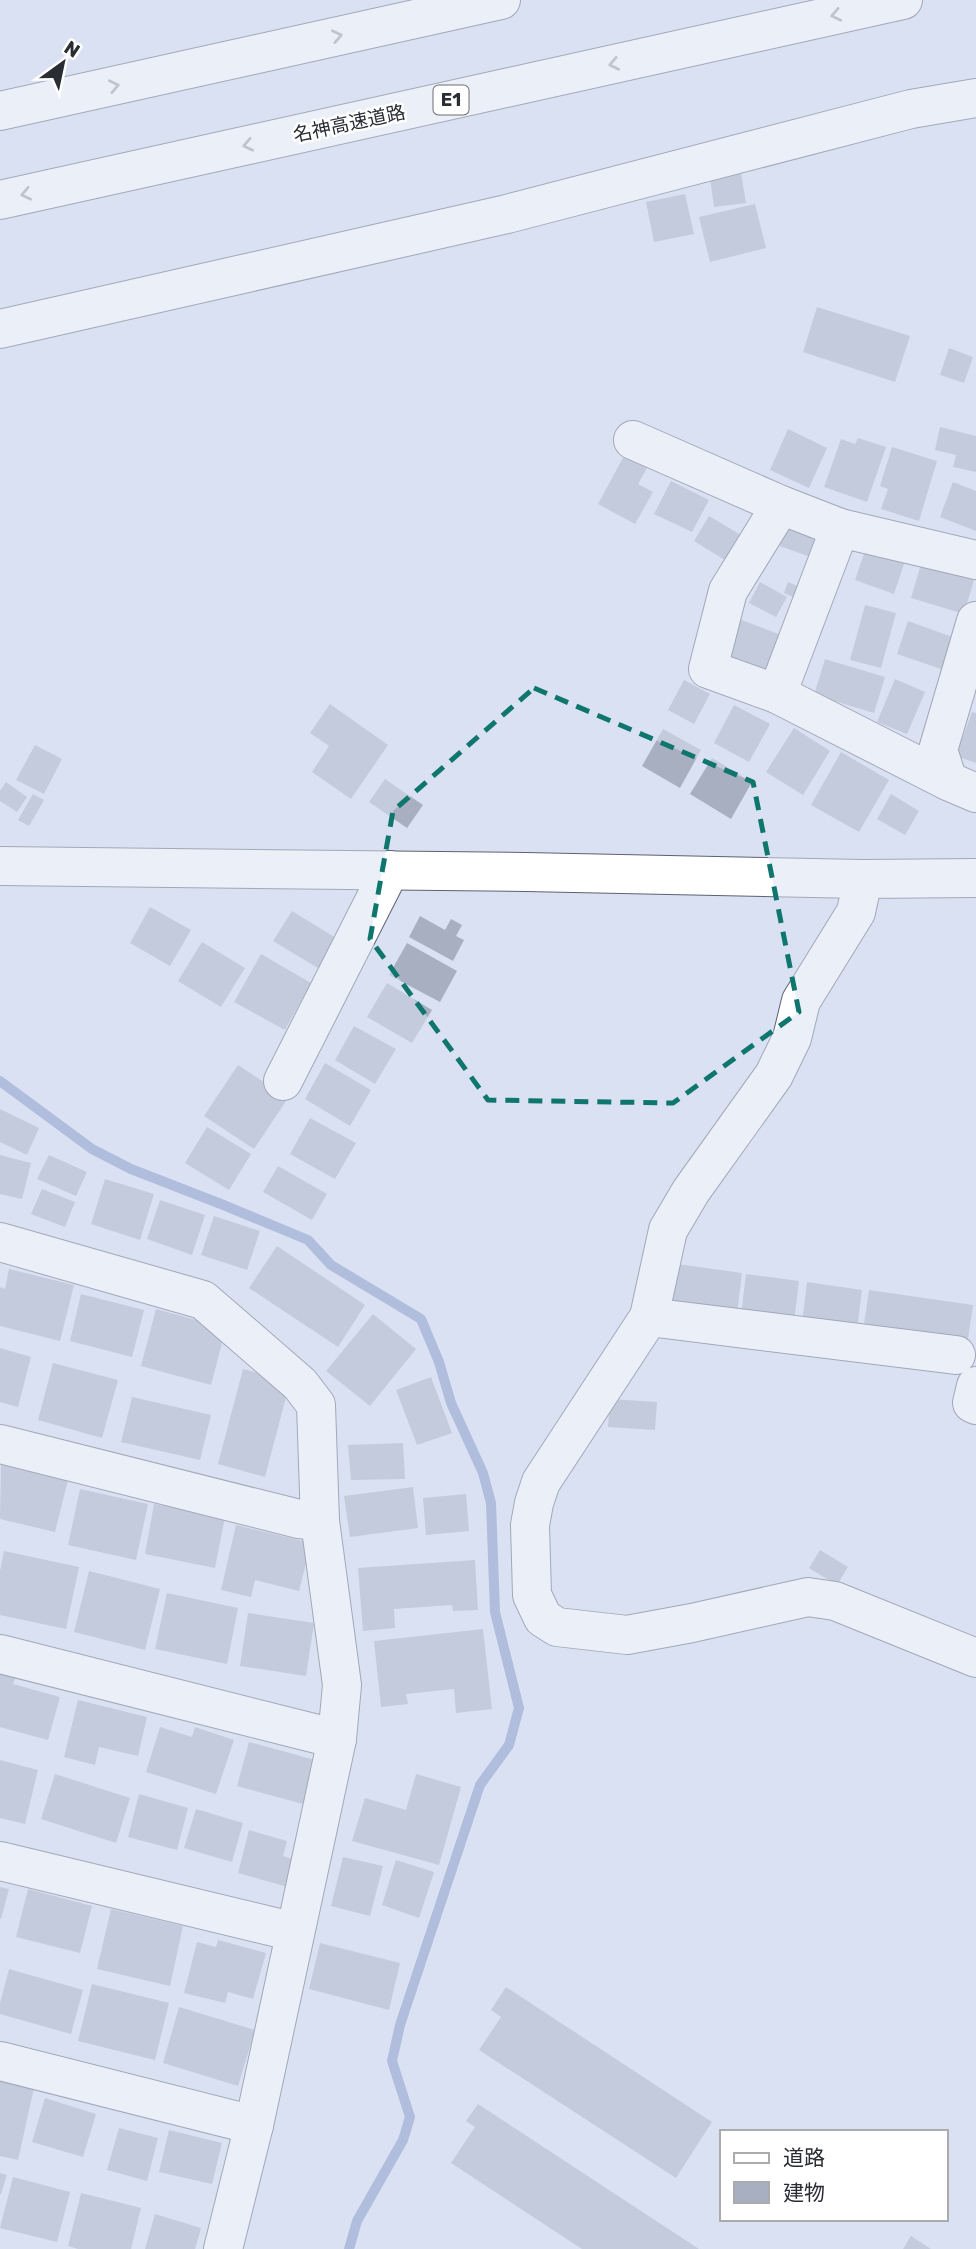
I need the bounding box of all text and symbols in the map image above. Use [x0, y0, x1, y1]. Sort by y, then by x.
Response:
one-way arrow [830, 6, 842, 21]
north arrow [28, 28, 98, 98]
one-way arrow [331, 30, 343, 45]
text: N [60, 36, 84, 63]
one-way arrow [608, 56, 620, 70]
one-way arrow [108, 79, 120, 94]
road number: E1 [434, 86, 468, 114]
street label: 名神高速道路 [291, 100, 407, 147]
one-way arrow [243, 137, 255, 151]
one-way arrow [20, 186, 32, 201]
legend [720, 2130, 948, 2221]
text: 道路 [783, 2145, 825, 2170]
text: 建物 [783, 2180, 825, 2205]

